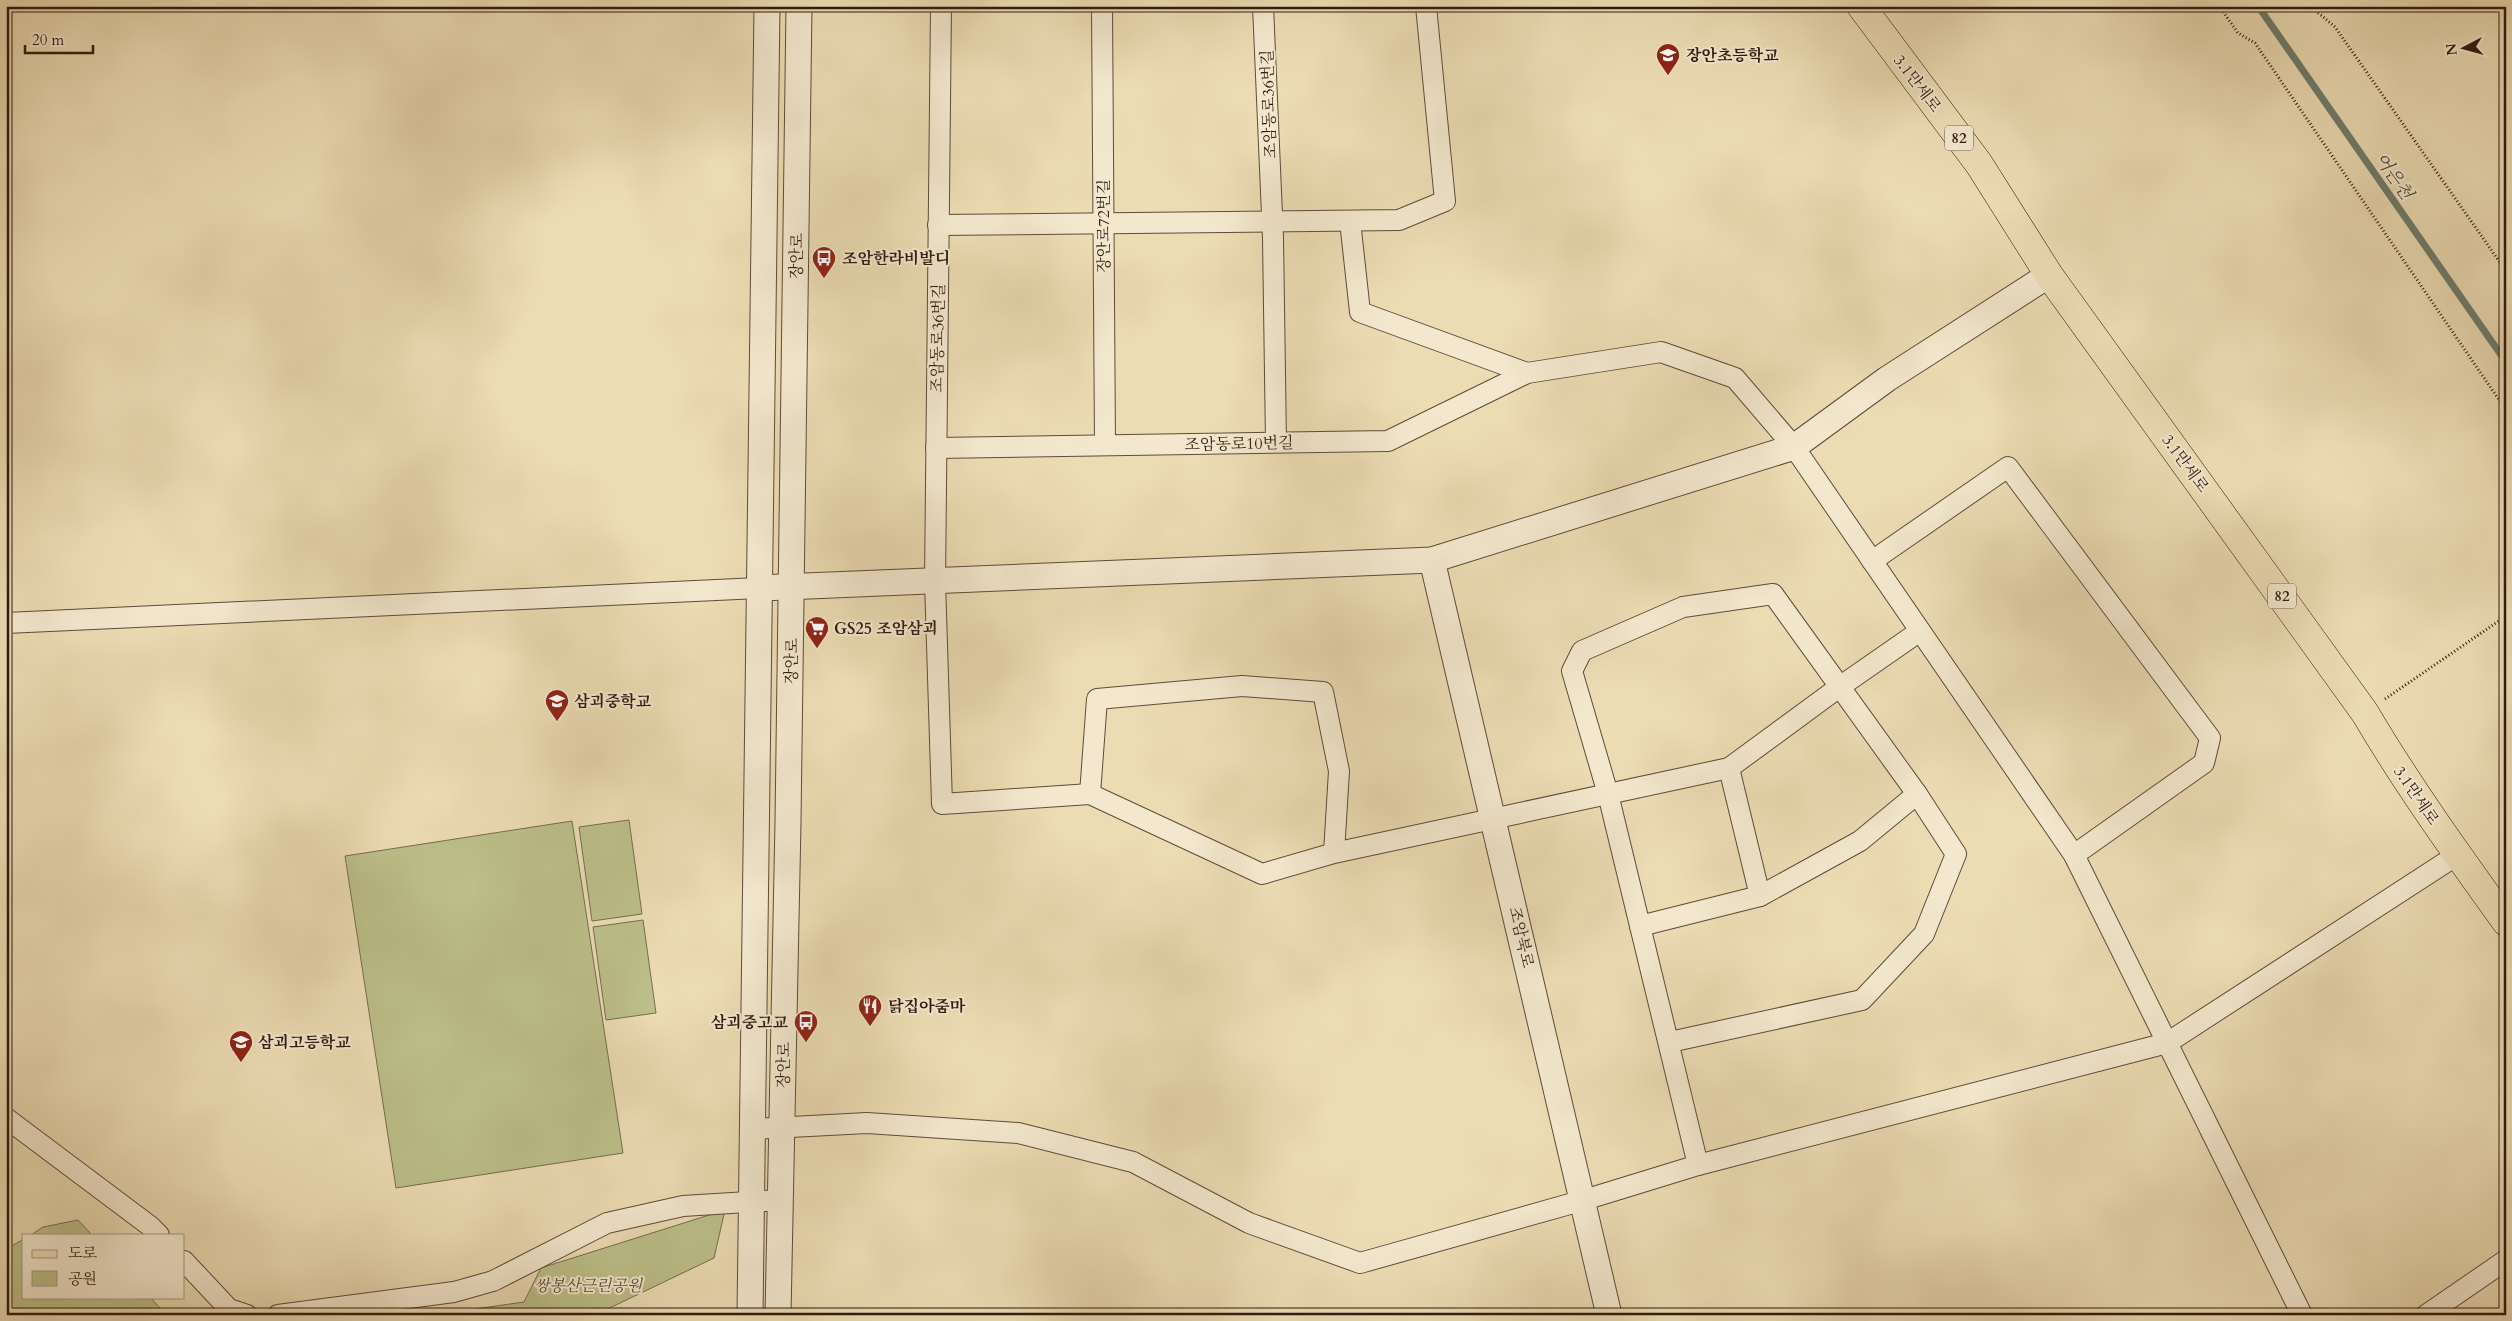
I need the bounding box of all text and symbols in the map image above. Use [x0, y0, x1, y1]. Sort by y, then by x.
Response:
scale bar [25, 22, 92, 54]
north arrow [2440, 22, 2490, 72]
text: 20 m [32, 30, 64, 50]
school or university icon: 장안초등학교 [1655, 42, 1681, 76]
text: N [2441, 42, 2462, 56]
place label: 장안초등학교 [1686, 45, 1779, 67]
street label: 조암동로36번길 [1256, 49, 1282, 159]
street label: 3.1만세로 [1888, 50, 1946, 117]
road number: 82 [1945, 126, 1973, 150]
water label: 어은천 [2368, 148, 2420, 206]
street label: 장안로72번길 [1093, 179, 1115, 273]
street label: 장안로 [786, 232, 808, 279]
bus stop icon: 조암한라비발디 [811, 245, 837, 279]
place label: 조암한라비발디 [842, 248, 950, 270]
street label: 조암동로36번길 [926, 283, 950, 393]
street label: 3.1만세로 [2157, 430, 2214, 498]
street label: 조암동로10번길 [1184, 432, 1294, 456]
road number: 82 [2268, 584, 2296, 608]
supermarket icon: GS25 조암삼괴 [804, 615, 830, 649]
place label: GS25 조암삼괴 [834, 618, 938, 640]
street label: 장안로 [781, 637, 803, 684]
school or university icon: 삼괴중학교 [544, 688, 570, 722]
place label: 삼괴중학교 [574, 691, 652, 713]
street label: 3.1만세로 [2388, 762, 2444, 830]
street label: 조암북로 [1503, 905, 1539, 970]
restaurant icon: 닭집아줌마 [857, 993, 883, 1027]
place label: 닭집아줌마 [888, 996, 966, 1018]
bus stop icon: 삼괴중고교 [793, 1009, 819, 1043]
place label: 삼괴중고교 [711, 1012, 789, 1034]
school or university icon: 삼괴고등학교 [228, 1029, 254, 1063]
place label: 삼괴고등학교 [258, 1032, 351, 1054]
street label: 장안로 [773, 1041, 795, 1088]
legend [22, 1234, 185, 1298]
text: 도로 [68, 1243, 97, 1263]
text: 공원 [68, 1269, 97, 1289]
park label: 쌍봉산근린공원 [534, 1275, 644, 1297]

